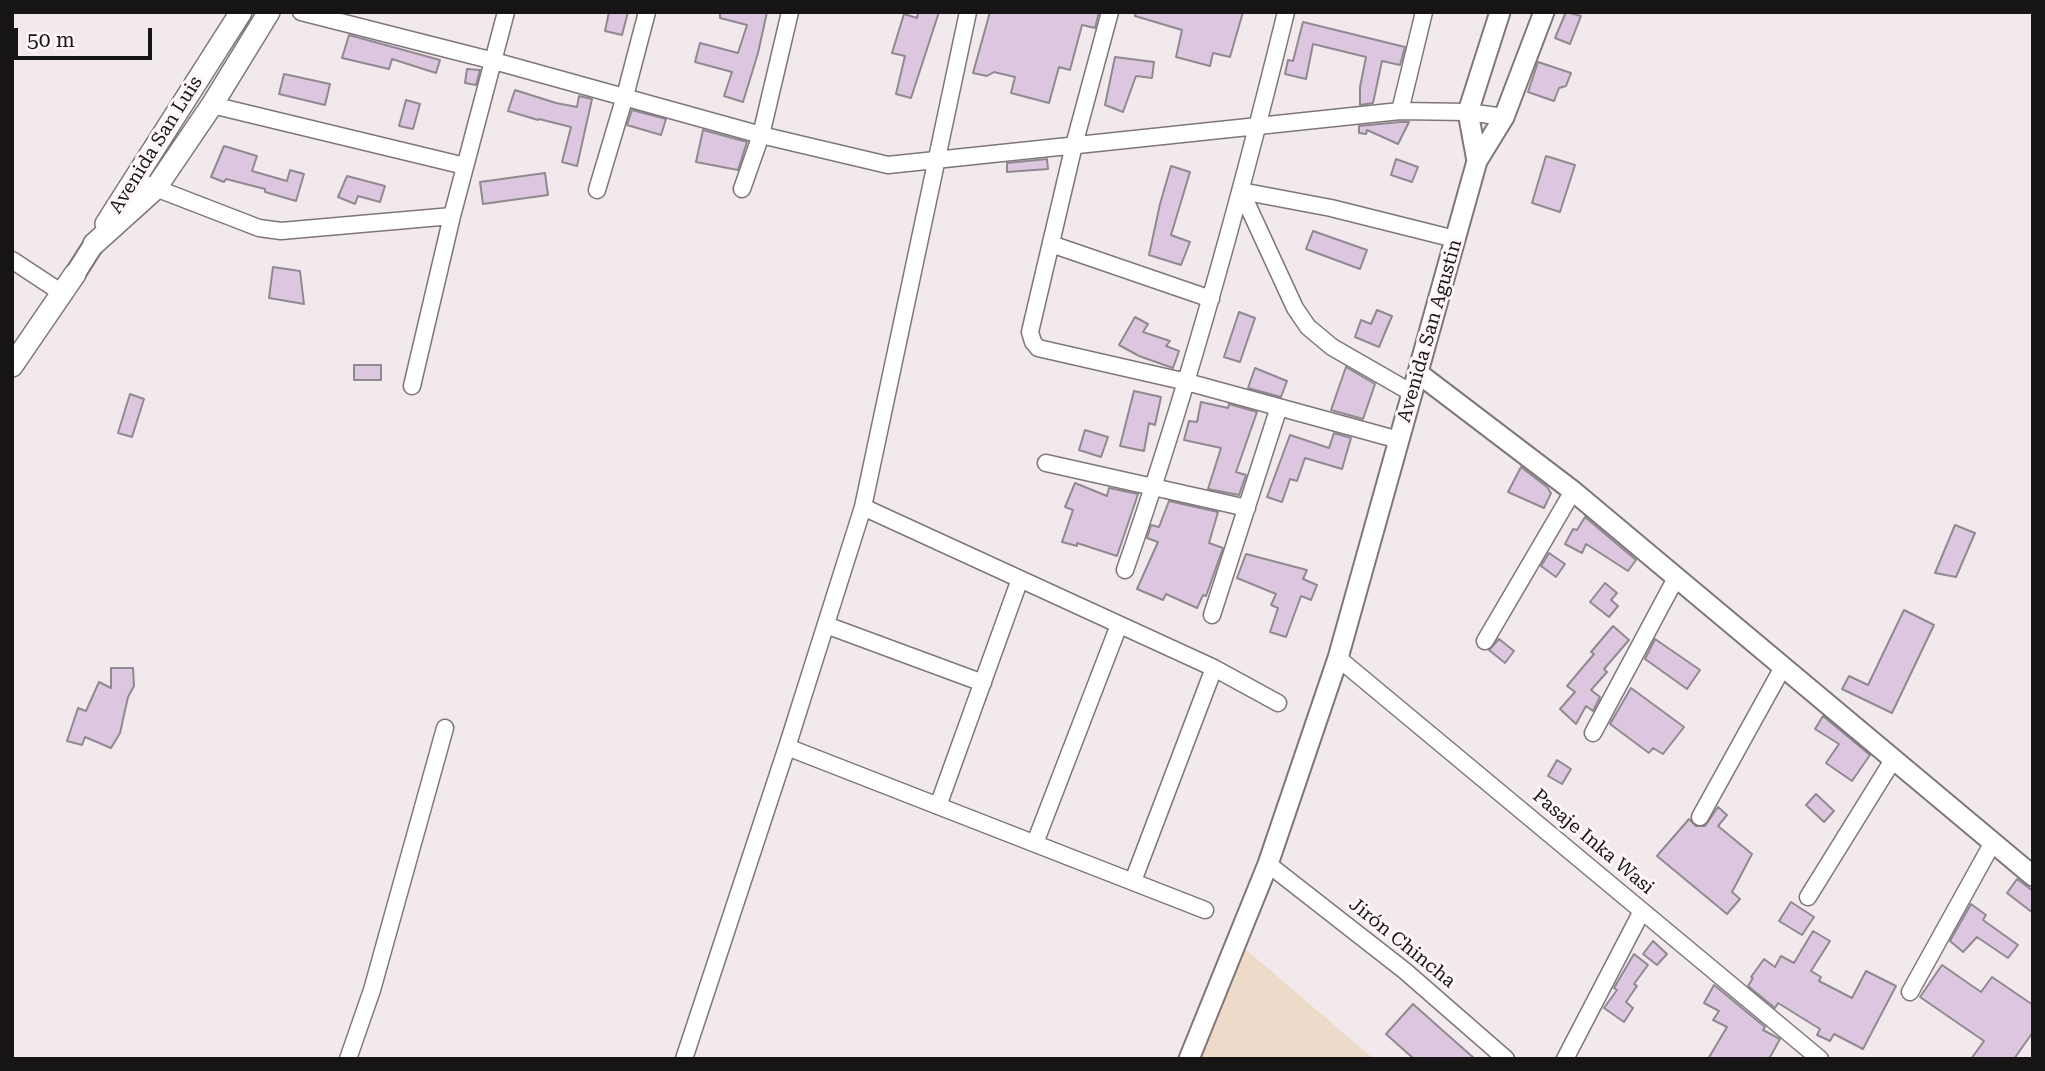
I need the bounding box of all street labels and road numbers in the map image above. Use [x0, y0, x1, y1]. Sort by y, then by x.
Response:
street label: Avenida San Luis [105, 72, 207, 218]
street label: Avenida San Agustin [1393, 237, 1467, 425]
street label: Pasaje Inka Wasi [1528, 785, 1658, 899]
street label: Jirón Chincha [1344, 893, 1460, 993]

